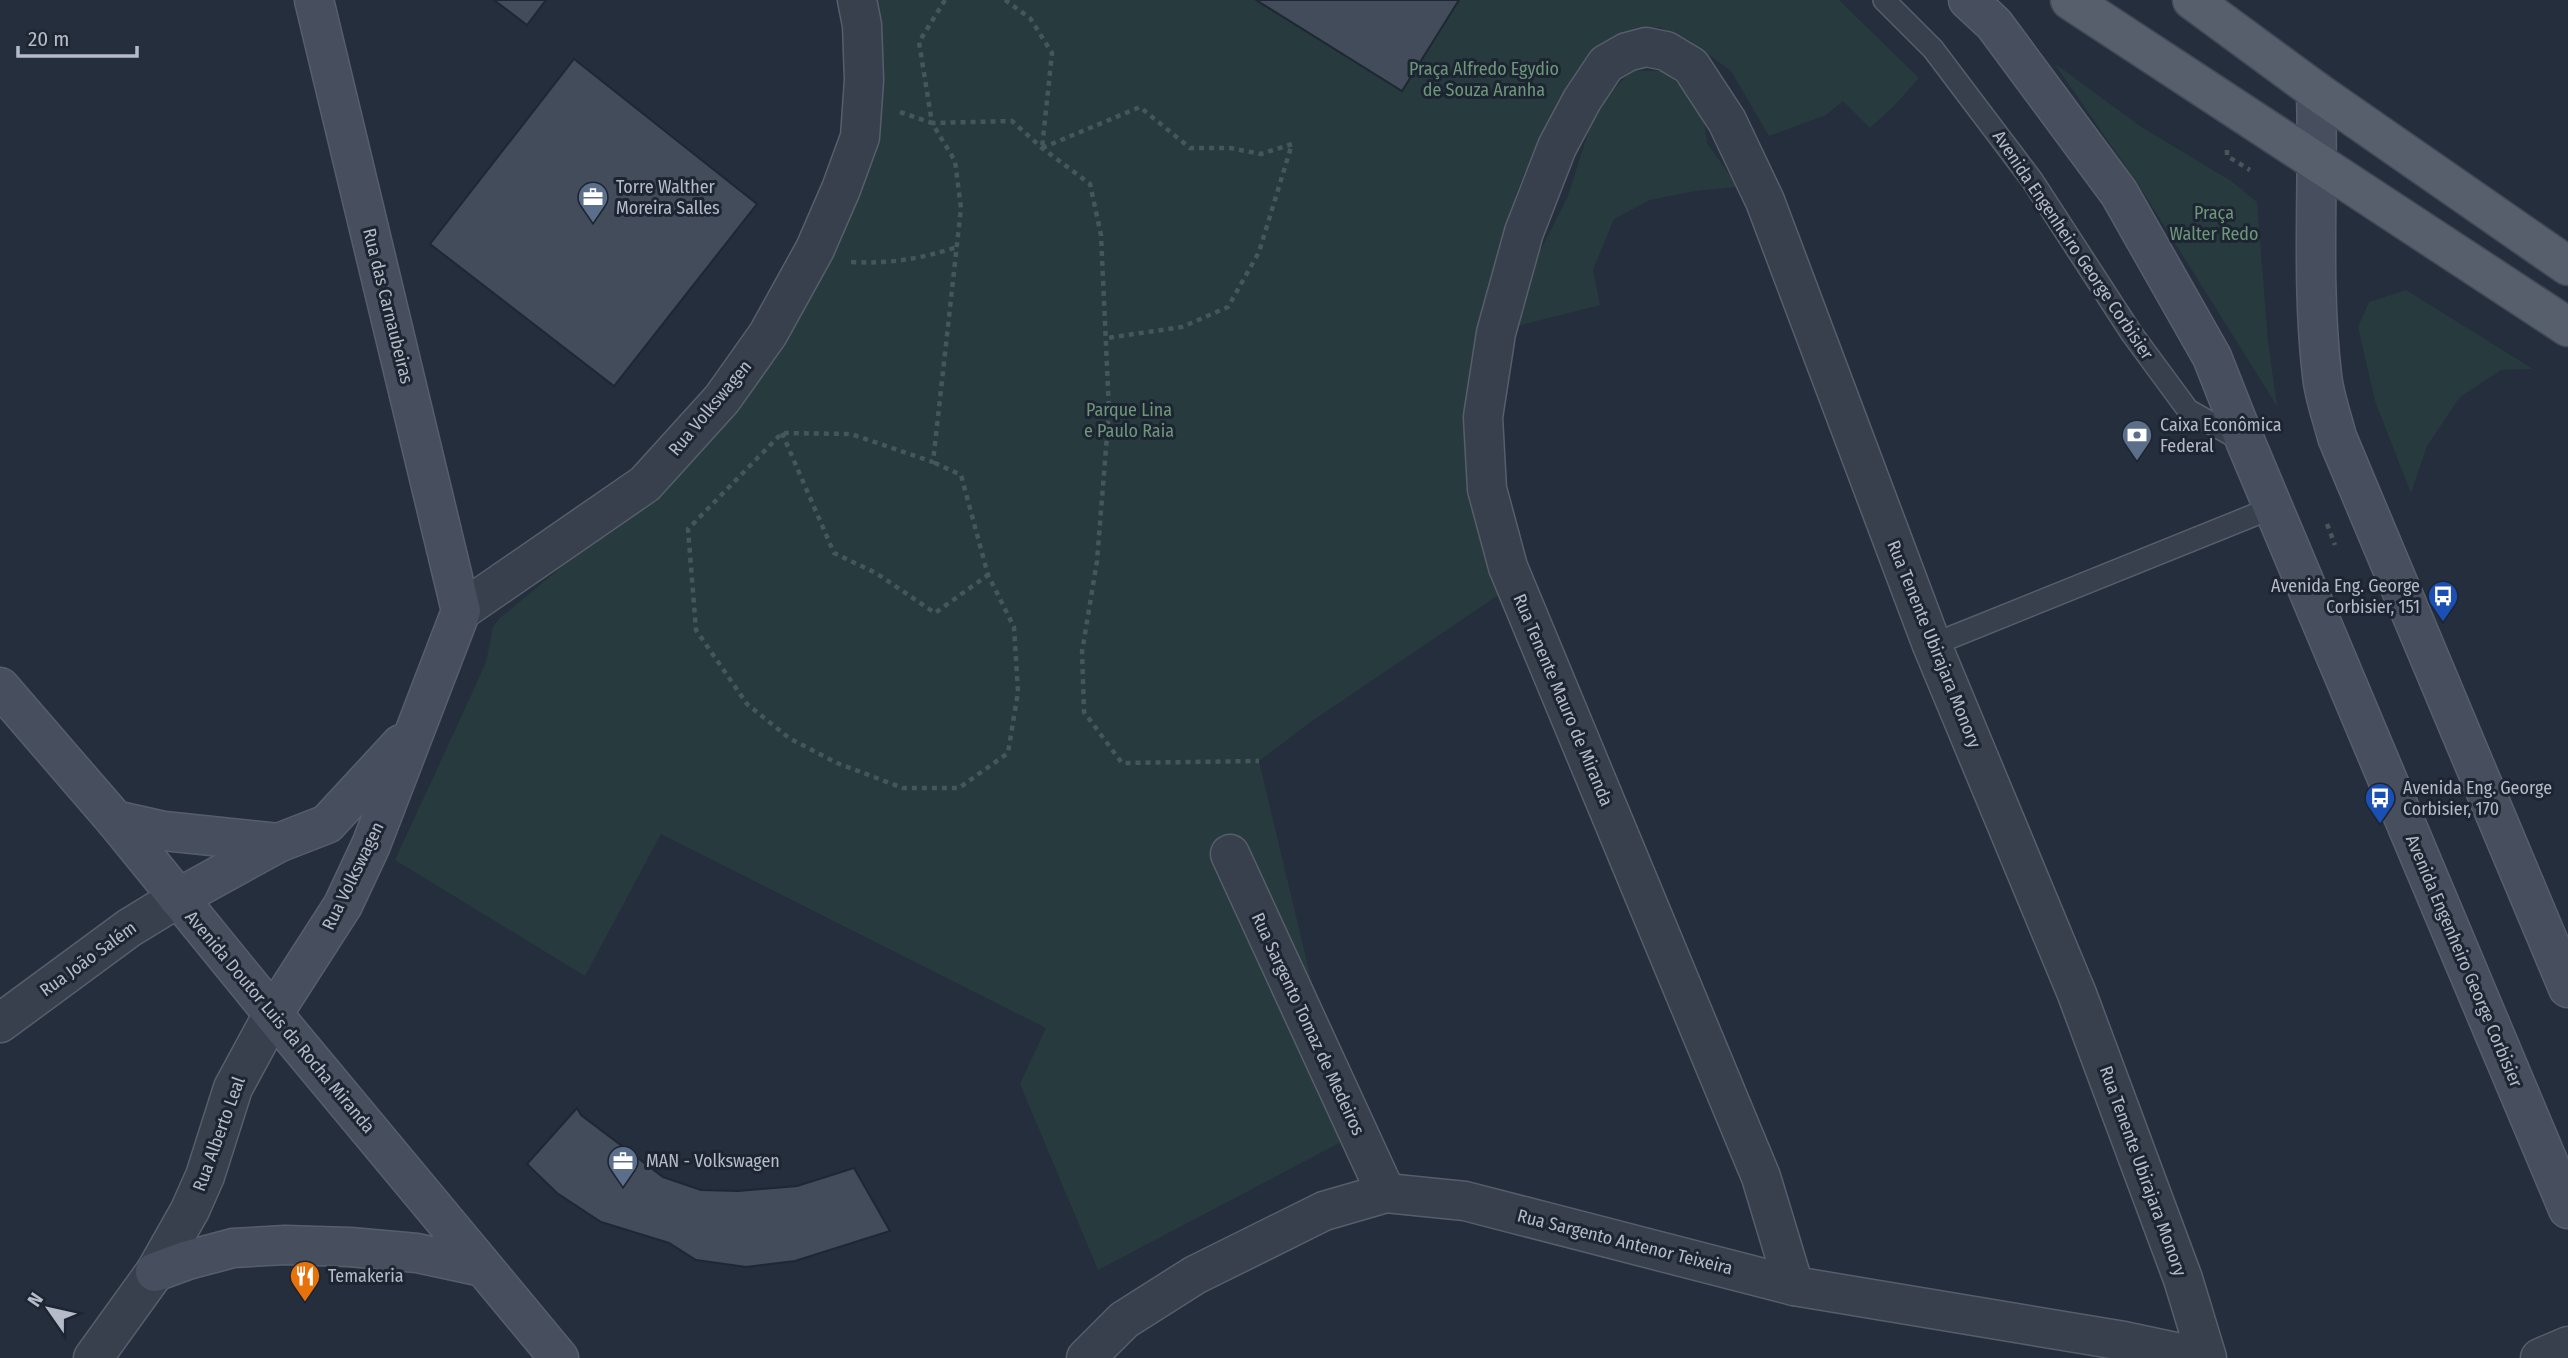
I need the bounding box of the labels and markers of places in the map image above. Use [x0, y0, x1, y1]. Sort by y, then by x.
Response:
place label: Torre Walther Moreira Salles [616, 176, 720, 219]
office icon: Torre Walther Moreira Salles [576, 180, 610, 224]
place label: Caixa Econômica Federal [2160, 414, 2282, 457]
bank icon: Caixa Econômica Federal [2120, 418, 2154, 462]
place label: Avenida Eng. George Corbisier, 151 [2271, 575, 2420, 618]
bus stop icon: Avenida Eng. George Corbisier, 151 [2426, 579, 2460, 623]
place label: Avenida Eng. George Corbisier, 170 [2403, 777, 2552, 820]
bus stop icon: Avenida Eng. George Corbisier, 170 [2363, 781, 2397, 825]
office icon: MAN - Volkswagen [606, 1144, 640, 1188]
place label: MAN - Volkswagen [646, 1150, 780, 1172]
restaurant icon: Temakeria [288, 1259, 322, 1303]
place label: Temakeria [328, 1265, 404, 1287]

